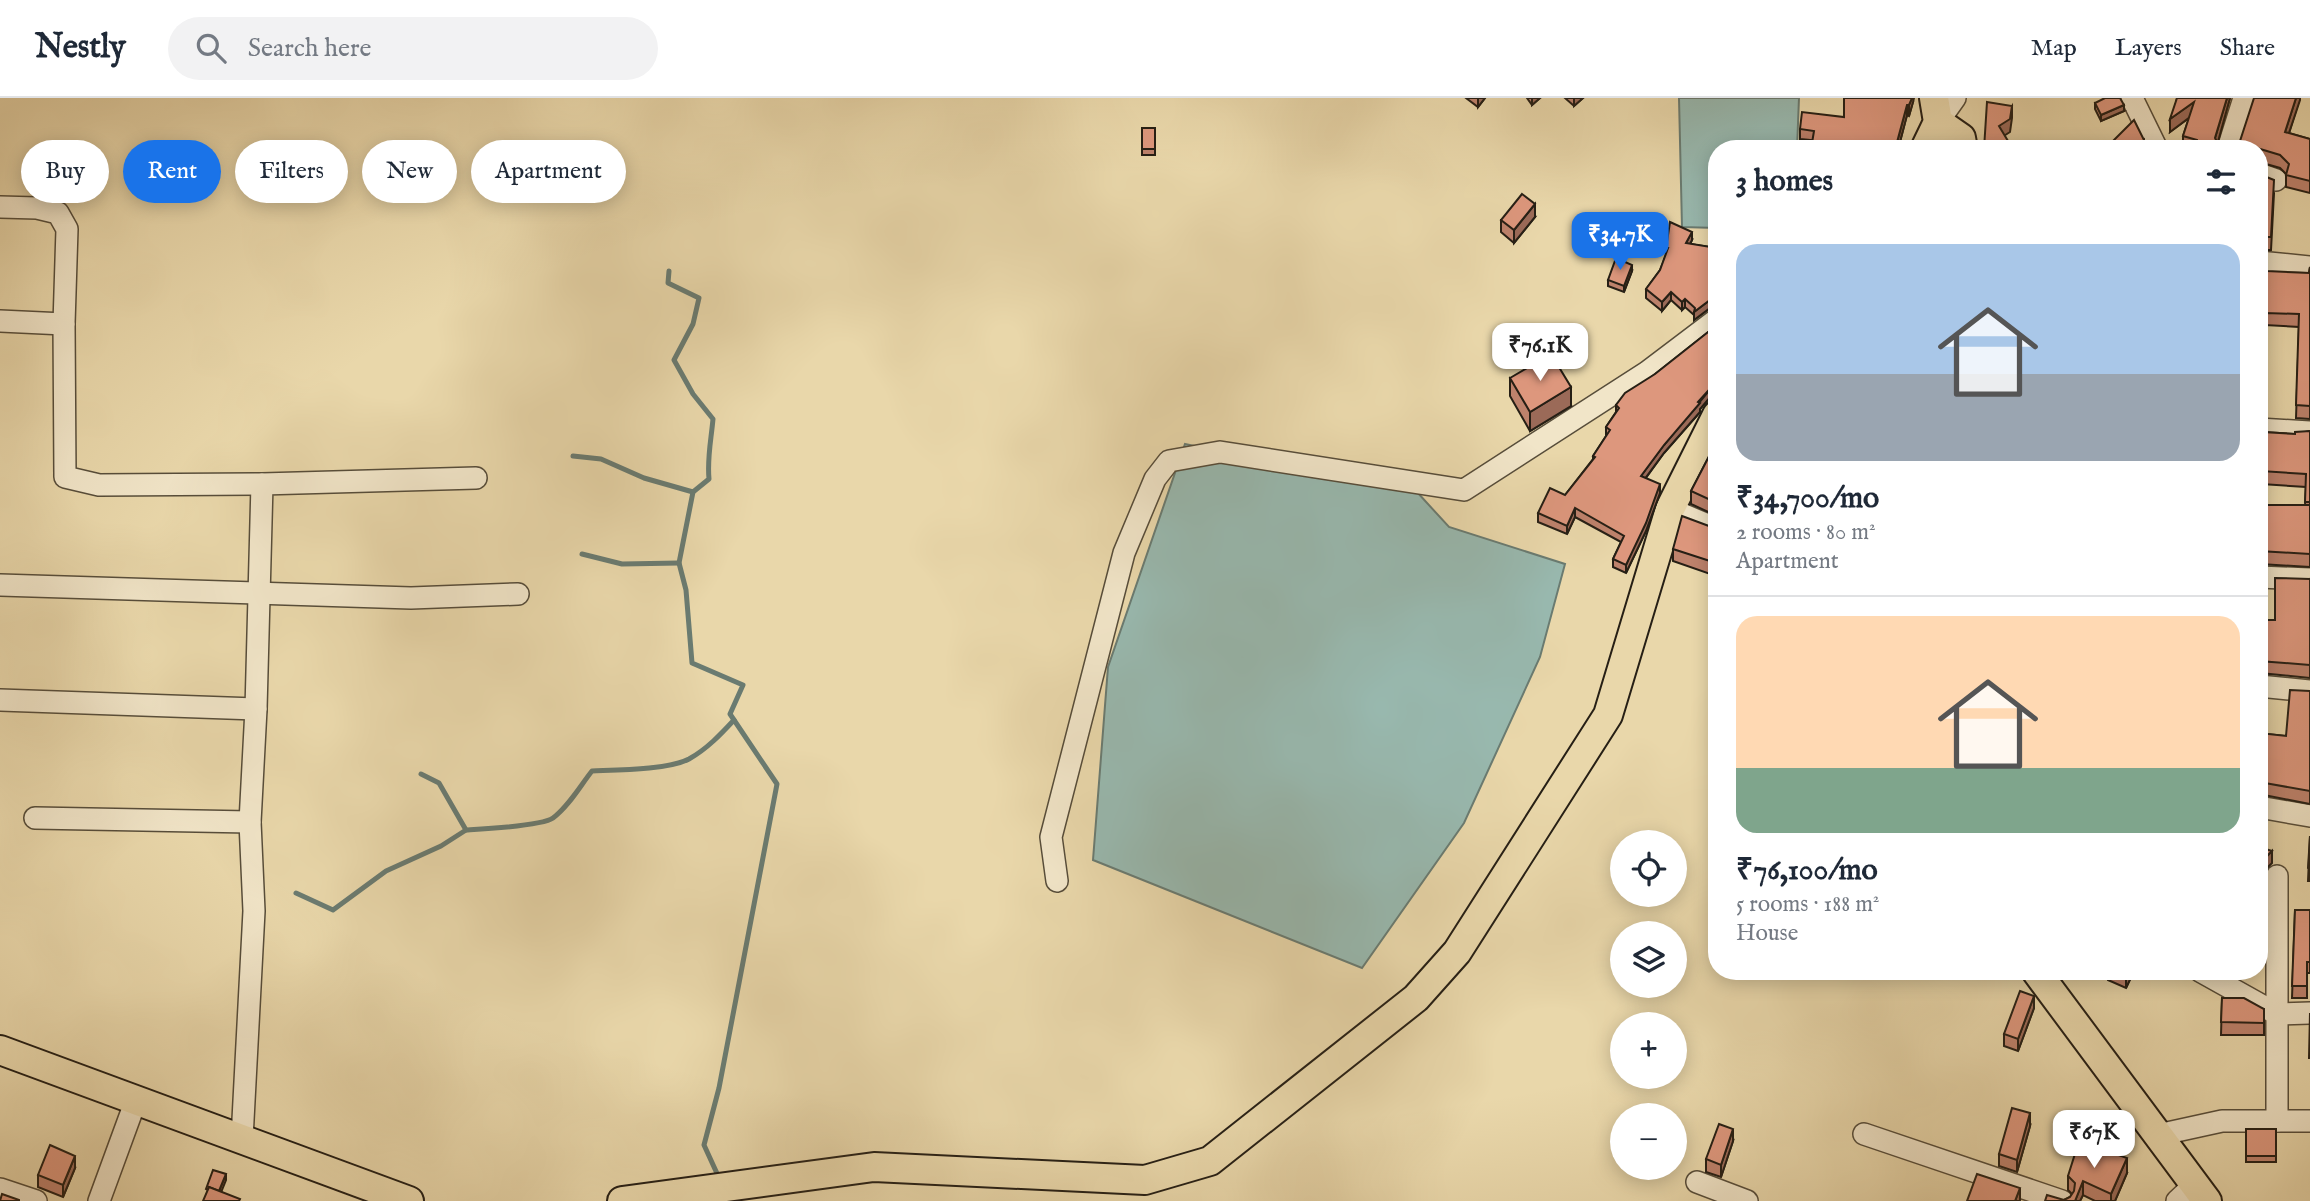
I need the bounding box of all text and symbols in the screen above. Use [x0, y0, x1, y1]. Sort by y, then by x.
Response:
search box [168, 17, 658, 80]
text: Nestly [35, 27, 126, 69]
icon: search [192, 29, 230, 67]
text: Search here [248, 32, 372, 65]
text: Map [2031, 33, 2077, 64]
text: Layers [2115, 33, 2182, 64]
text: Share [2220, 33, 2275, 64]
chip: Buy [21, 140, 109, 203]
chip: Rent [123, 140, 221, 203]
chip: Filters [235, 140, 348, 203]
chip: New [362, 140, 457, 203]
chip: Apartment [471, 140, 626, 203]
text: 3 homes [1736, 163, 1833, 201]
icon: filters [2202, 163, 2240, 201]
pin: ₹34.7K [1563, 212, 1677, 272]
text: ₹34.7K [1588, 220, 1652, 249]
icon: home [1925, 289, 2051, 415]
pin: ₹76.1K [1483, 324, 1597, 383]
text: ₹76.1K [1508, 331, 1572, 360]
text: ₹34,700/mo [1736, 480, 1879, 518]
text: 2 rooms · 80 m² [1736, 518, 1876, 547]
text: Apartment [1736, 547, 1839, 576]
icon: home [1925, 661, 2051, 787]
map controls [1610, 830, 1687, 1180]
button: locate [1610, 830, 1687, 907]
text: ₹76,100/mo [1736, 852, 1878, 890]
text: 5 rooms · 188 m² [1736, 890, 1879, 919]
text: House [1736, 919, 1798, 948]
button: layers [1610, 921, 1687, 998]
button: + [1610, 1012, 1687, 1089]
button: − [1610, 1103, 1687, 1180]
pin: ₹67K [2053, 1110, 2135, 1170]
text: ₹67K [2069, 1118, 2119, 1147]

